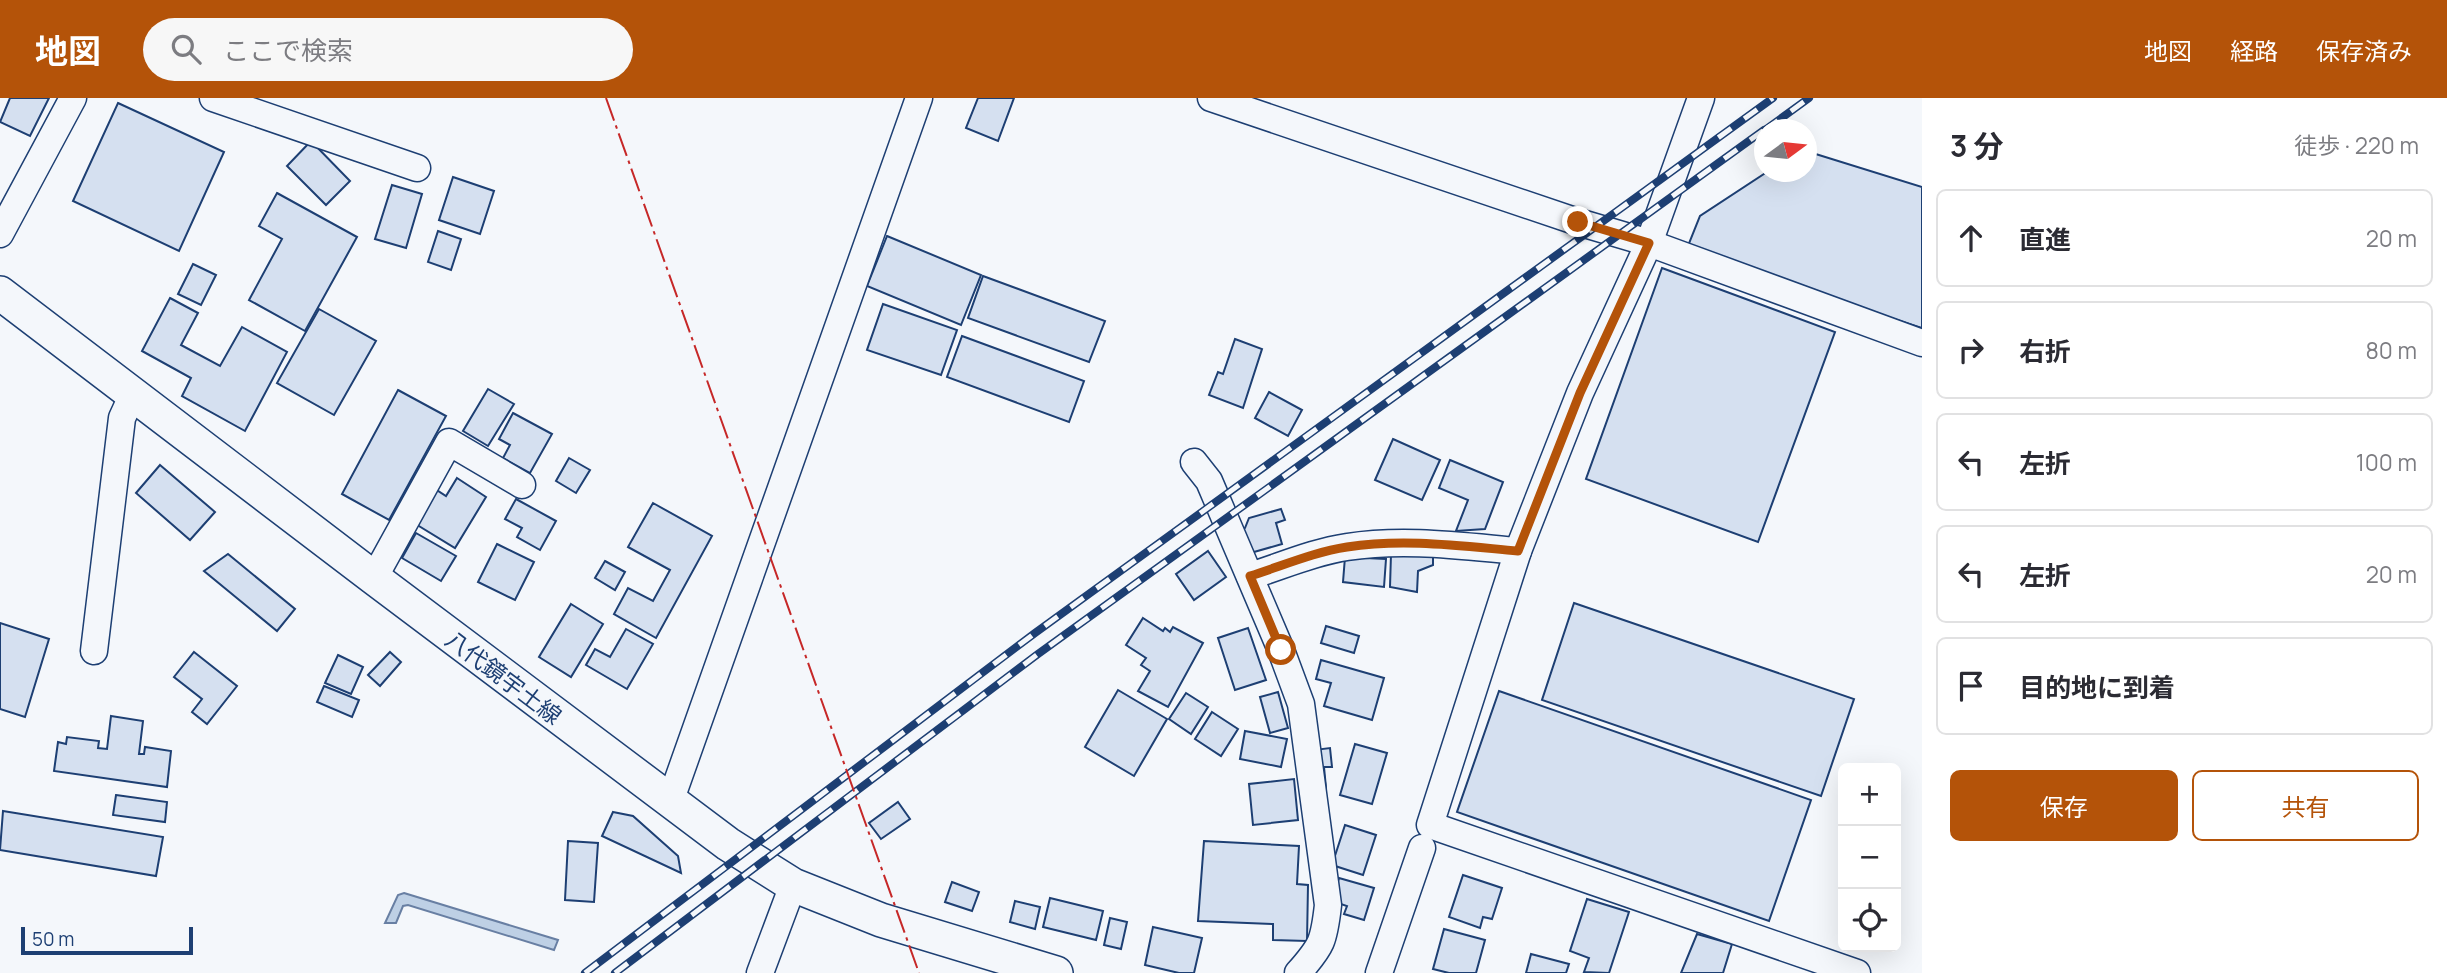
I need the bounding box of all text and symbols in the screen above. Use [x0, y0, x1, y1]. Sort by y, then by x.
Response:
search box [143, 18, 633, 81]
text: 地図 [35, 28, 101, 73]
icon: search [167, 30, 205, 68]
text: ここで検索 [223, 32, 353, 68]
text: 地図 [2144, 34, 2192, 67]
text: 経路 [2230, 34, 2278, 67]
text: 保存済み [2316, 34, 2412, 67]
north arrow [1754, 119, 1817, 182]
text: 3 分 [1950, 125, 2003, 166]
text: 徒歩 · 220 m [2294, 129, 2419, 161]
route end [1562, 206, 1593, 237]
icon: ahead [1952, 219, 1990, 257]
text: 直進 [2019, 221, 2071, 257]
text: 20 m [2366, 222, 2417, 254]
icon: right [1952, 331, 1990, 369]
text: 右折 [2019, 333, 2071, 369]
text: 80 m [2366, 334, 2417, 366]
icon: left [1952, 443, 1990, 481]
text: 左折 [2019, 445, 2071, 481]
text: 100 m [2356, 446, 2417, 478]
icon: left [1952, 555, 1990, 593]
text: 左折 [2019, 557, 2071, 593]
text: 20 m [2366, 558, 2417, 590]
street label: 八代鏡宇土線 [439, 623, 569, 731]
route start [1265, 634, 1296, 665]
icon: arrive [1952, 667, 1990, 705]
text: 目的地に到着 [2019, 669, 2175, 705]
map controls [1838, 763, 1901, 952]
button: + [1838, 763, 1901, 826]
button: 保存 [1950, 770, 2178, 841]
button: 共有 [2192, 770, 2419, 841]
button: − [1838, 826, 1901, 889]
button: locate [1838, 889, 1901, 952]
scale bar [21, 924, 192, 956]
text: 50 m [32, 926, 74, 952]

